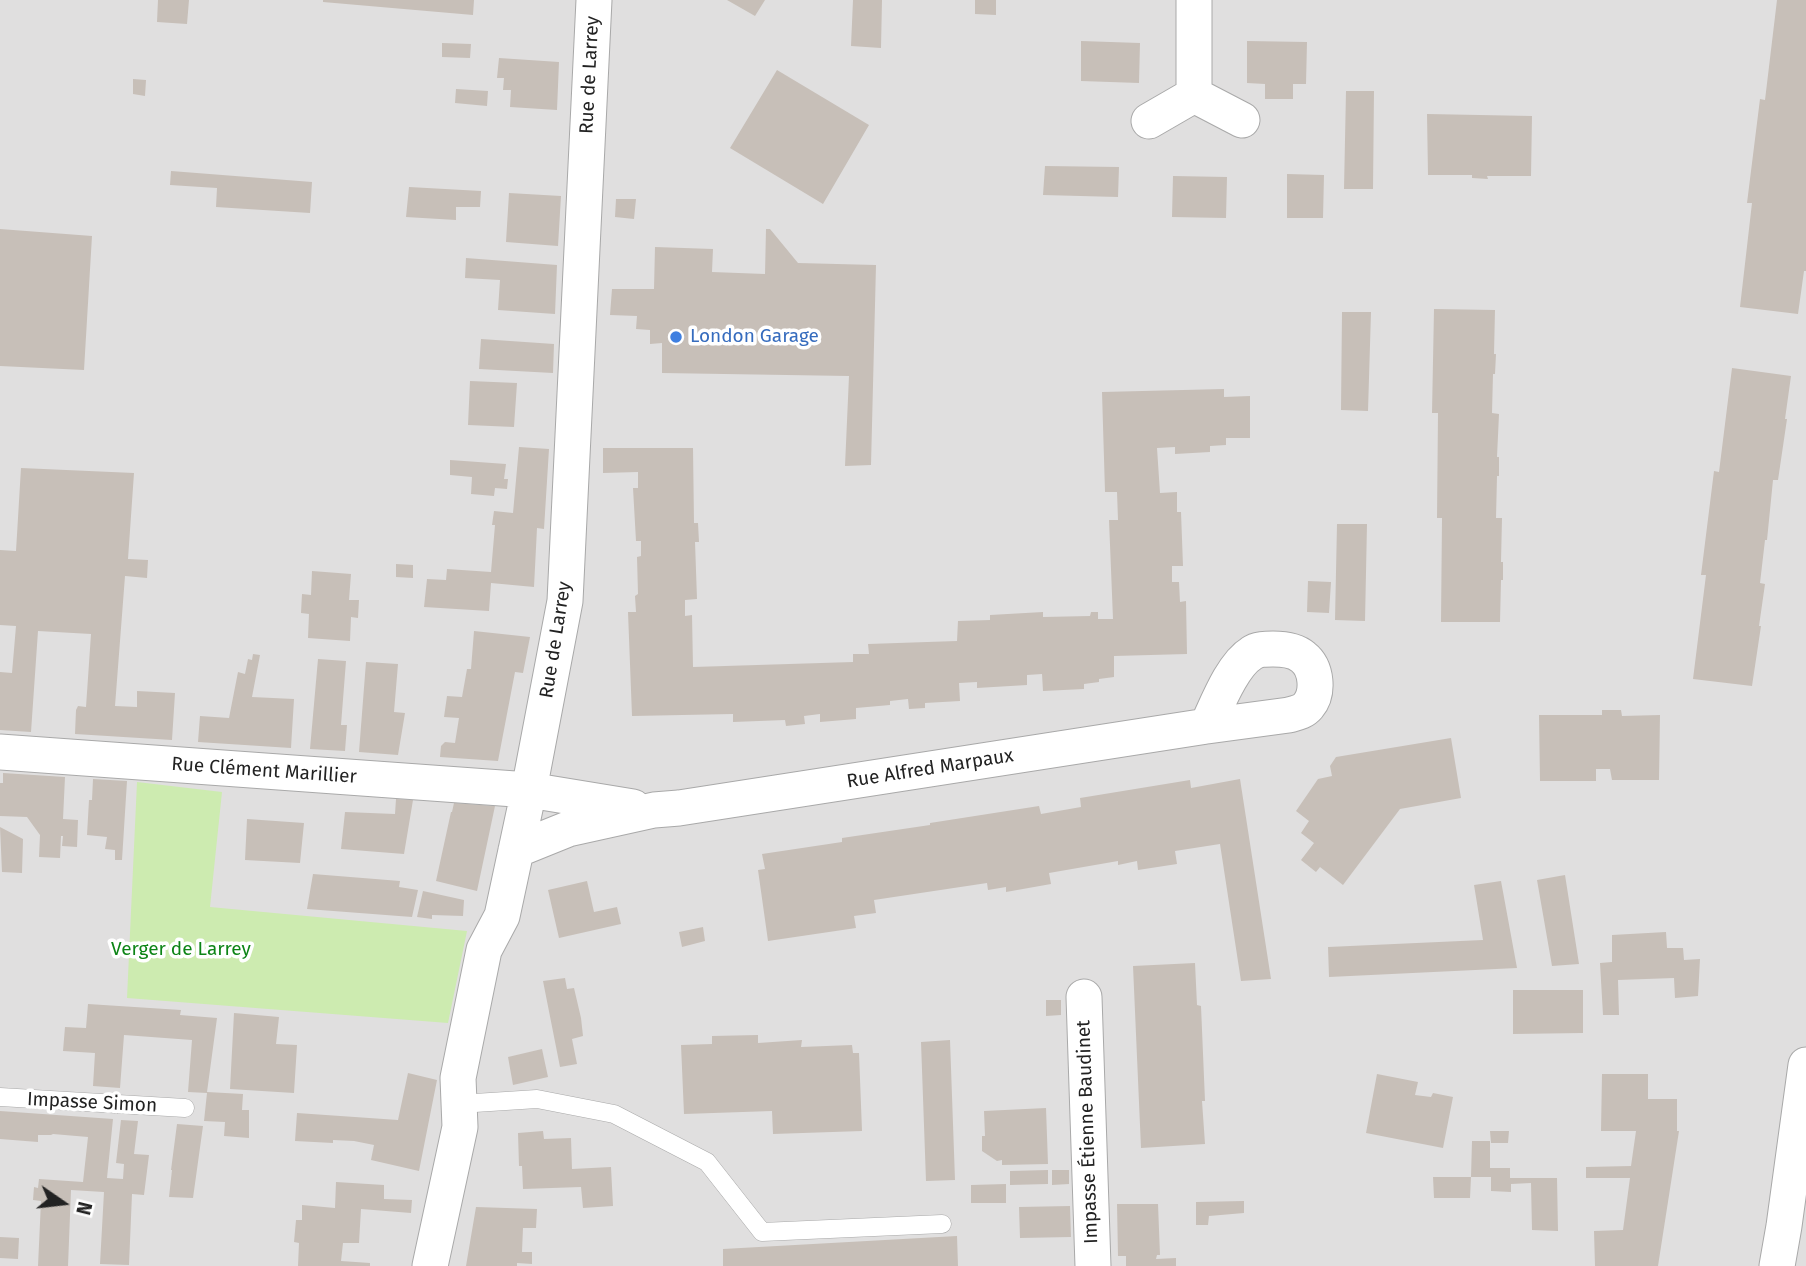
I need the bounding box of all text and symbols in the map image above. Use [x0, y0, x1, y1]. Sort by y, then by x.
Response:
street label: Rue de Larrey [576, 15, 604, 135]
place label: London Garage [690, 326, 819, 348]
marker: London Garage [668, 329, 684, 345]
street label: Rue de Larrey [536, 580, 576, 700]
street label: Rue Alfred Marpaux [845, 745, 1015, 793]
street label: Rue Clément Marillier [170, 753, 358, 789]
park label: Verger de Larrey [111, 939, 251, 961]
street label: Impasse Étienne Baudinet [1073, 1020, 1103, 1244]
street label: Impasse Simon [26, 1088, 158, 1118]
north arrow [28, 1168, 98, 1238]
text: N [71, 1199, 97, 1217]

